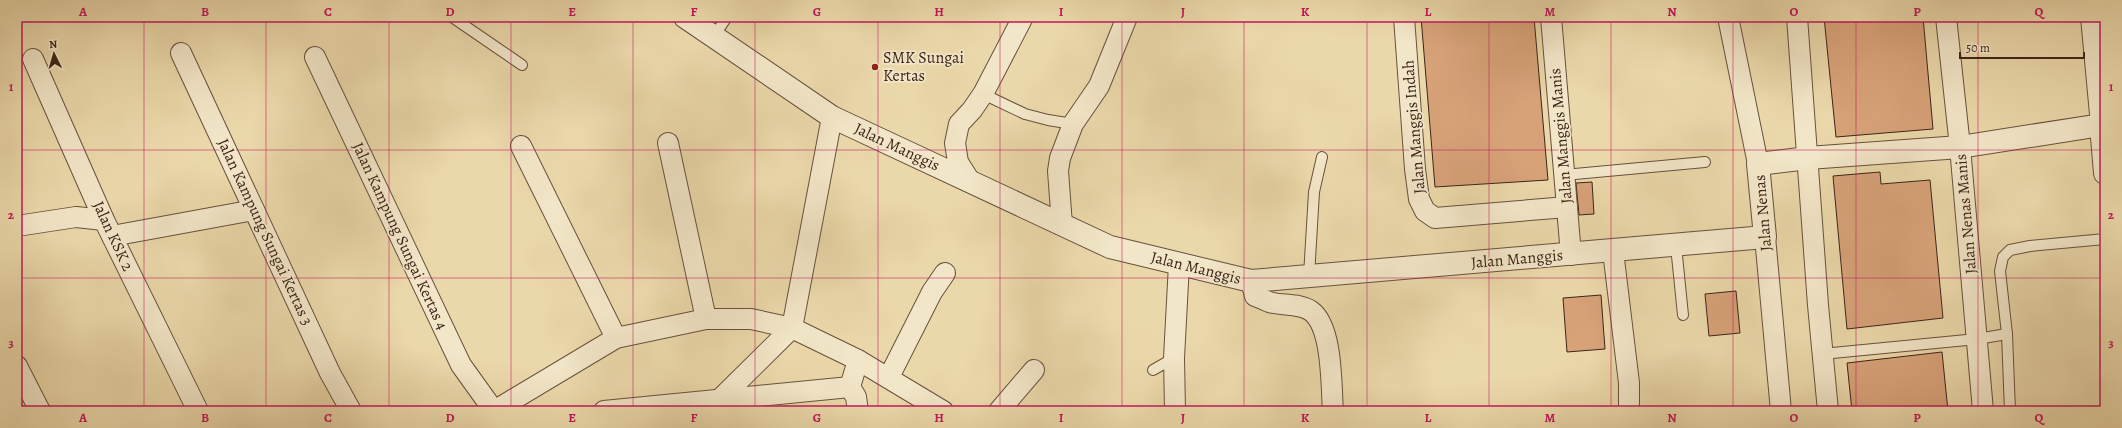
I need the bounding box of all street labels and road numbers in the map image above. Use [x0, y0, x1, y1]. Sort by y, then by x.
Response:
street label: Jalan Manggis Indah [1397, 59, 1431, 195]
street label: Jalan Manggis Manis [1544, 67, 1578, 205]
street label: Jalan Manggis [851, 118, 943, 176]
street label: Jalan Kampung Sungai Kertas 3 [212, 135, 318, 329]
street label: Jalan Kampung Sungai Kertas 4 [347, 139, 453, 333]
street label: Jalan Nenas Manis [1950, 153, 1982, 275]
street label: Jalan Nenas [1749, 174, 1777, 252]
street label: Jalan KSK 2 [87, 197, 139, 275]
street label: Jalan Manggis [1470, 244, 1564, 274]
street label: Jalan Manggis [1149, 246, 1243, 290]

